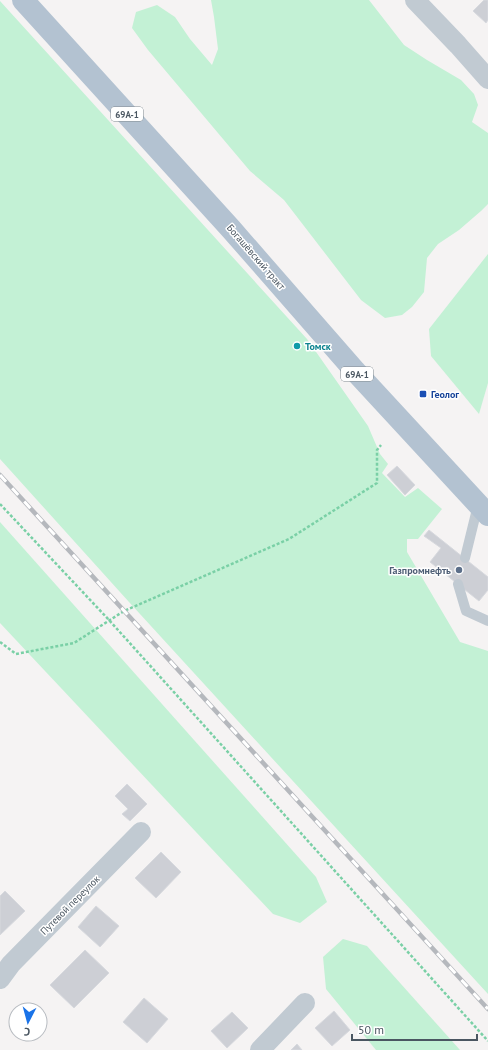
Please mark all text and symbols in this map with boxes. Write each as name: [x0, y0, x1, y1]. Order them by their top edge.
road number: 69А-1: [111, 107, 143, 121]
street label: Богашёвский тракт: [224, 222, 288, 292]
place label: Томск: [305, 340, 331, 353]
marker: Томск: [292, 341, 302, 351]
road number: 69А-1: [341, 367, 373, 381]
place label: Геолог: [431, 388, 459, 401]
marker: Геолог: [418, 389, 428, 399]
place label: Газпромнефть: [389, 564, 451, 577]
marker: Газпромнефть: [454, 565, 464, 575]
street label: Путевой переулок: [37, 872, 103, 938]
north arrow: [8, 1002, 48, 1042]
scale bar: [352, 1016, 477, 1042]
text: 50 m: [358, 1022, 384, 1037]
text: С: [23, 1025, 31, 1039]

